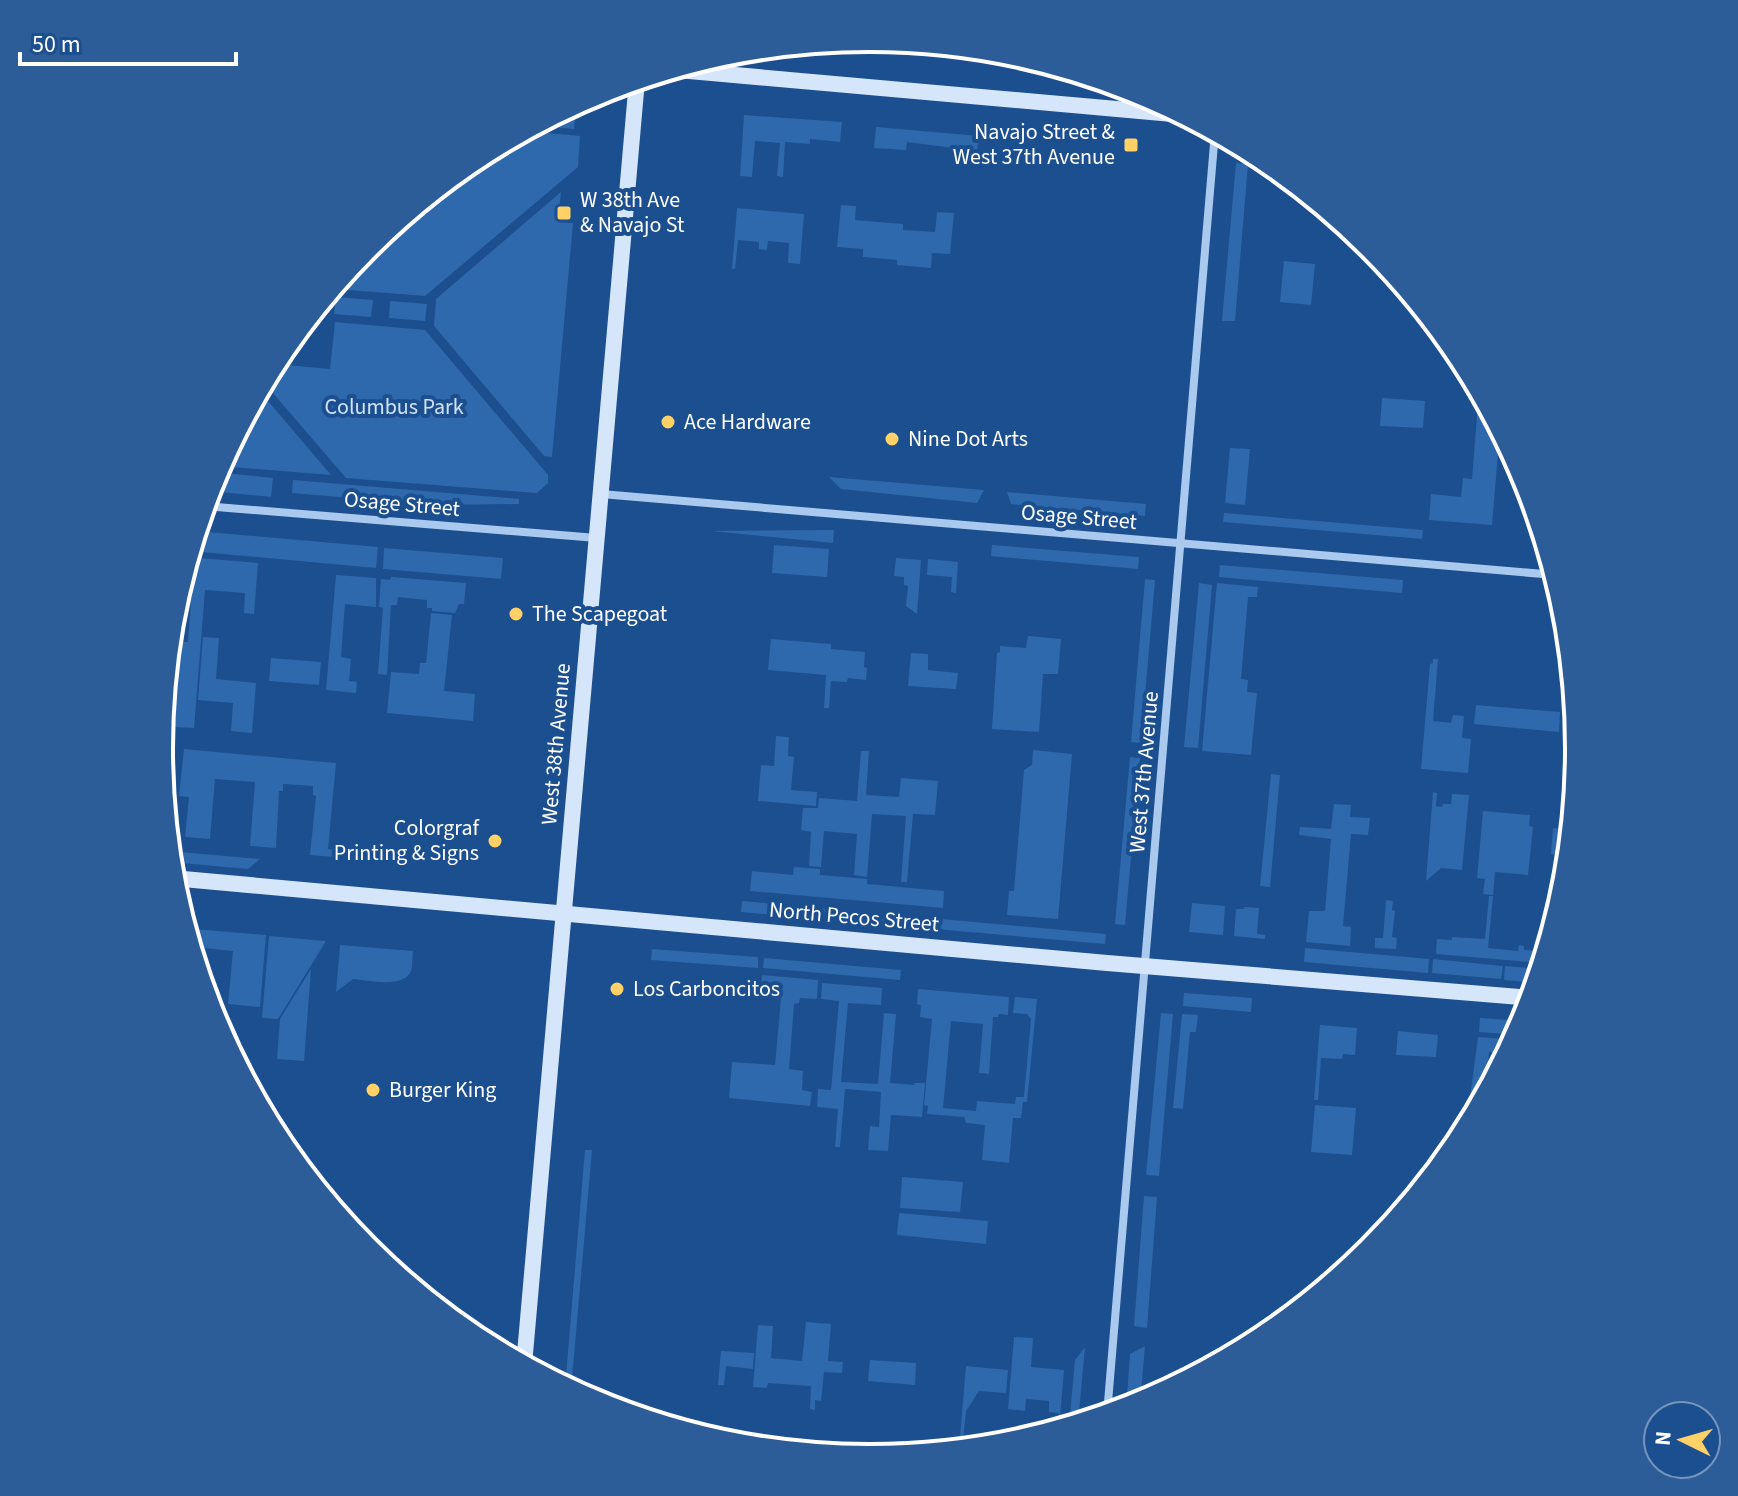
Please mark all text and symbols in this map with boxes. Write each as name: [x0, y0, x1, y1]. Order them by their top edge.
scale bar: [20, 16, 236, 66]
text: 50 m: [32, 27, 81, 62]
place label: Navajo Street & West 37th Avenue: [953, 116, 1116, 173]
marker: Navajo Street & West 37th Avenue: [1122, 136, 1140, 154]
place label: W 38th Ave & Navajo St: [580, 184, 685, 241]
marker: W 38th Ave & Navajo St: [555, 204, 573, 222]
park label: Columbus Park: [324, 391, 464, 423]
place label: Ace Hardware: [684, 406, 811, 438]
marker: Ace Hardware: [659, 413, 677, 431]
place label: Nine Dot Arts: [908, 423, 1028, 455]
marker: Nine Dot Arts: [883, 430, 901, 448]
street label: Osage Street: [343, 483, 462, 525]
street label: Osage Street: [1020, 496, 1139, 538]
place label: The Scapegoat: [532, 598, 668, 630]
marker: The Scapegoat: [507, 605, 525, 623]
street label: West 38th Avenue: [533, 662, 579, 826]
street label: West 37th Avenue: [1121, 690, 1167, 854]
place label: Colorgraf Printing & Signs: [334, 812, 481, 869]
marker: Colorgraf Printing & Signs: [486, 832, 504, 850]
street label: North Pecos Street: [768, 894, 941, 940]
place label: Los Carboncitos: [633, 973, 780, 1005]
marker: Los Carboncitos: [608, 980, 626, 998]
place label: Burger King: [389, 1074, 496, 1106]
marker: Burger King: [364, 1081, 382, 1099]
north arrow: [1642, 1400, 1722, 1480]
text: N: [1646, 1430, 1680, 1447]

